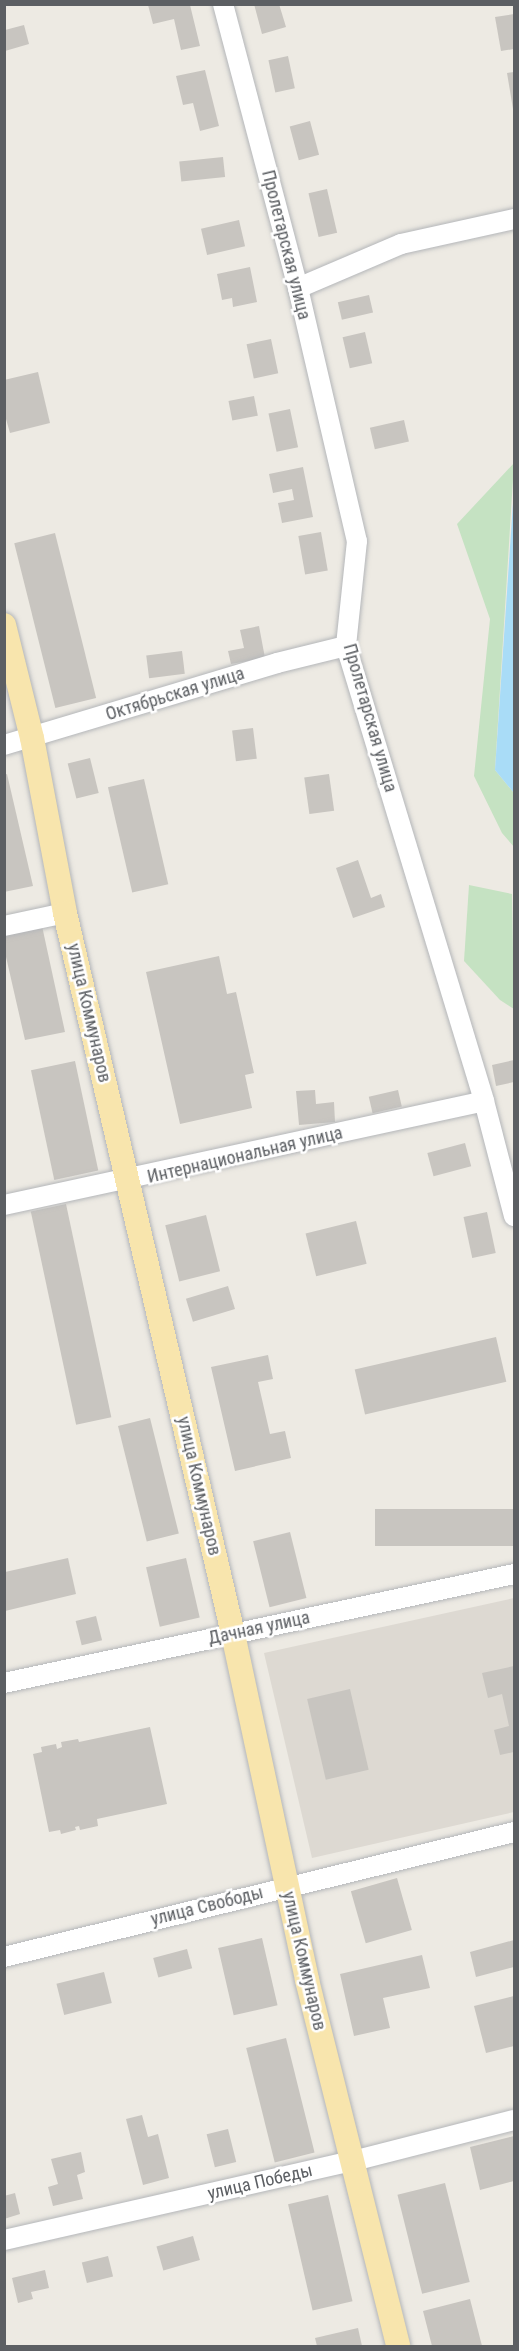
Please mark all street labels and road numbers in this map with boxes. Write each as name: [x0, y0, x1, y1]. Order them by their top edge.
street label: Пролетарская улица: [257, 168, 315, 322]
street label: Пролетарская улица: [338, 641, 402, 795]
street label: Октябрьская улица: [103, 663, 247, 725]
street label: улица Коммунаров: [62, 941, 116, 1085]
street label: Интернациональная улица: [145, 1122, 345, 1188]
street label: улица Коммунаров: [172, 1414, 226, 1558]
street label: Дачная улица: [206, 1607, 312, 1649]
street label: улица Свободы: [149, 1882, 265, 1930]
street label: улица Коммунаров: [277, 1889, 331, 2033]
street label: улица Победы: [205, 2159, 315, 2205]

